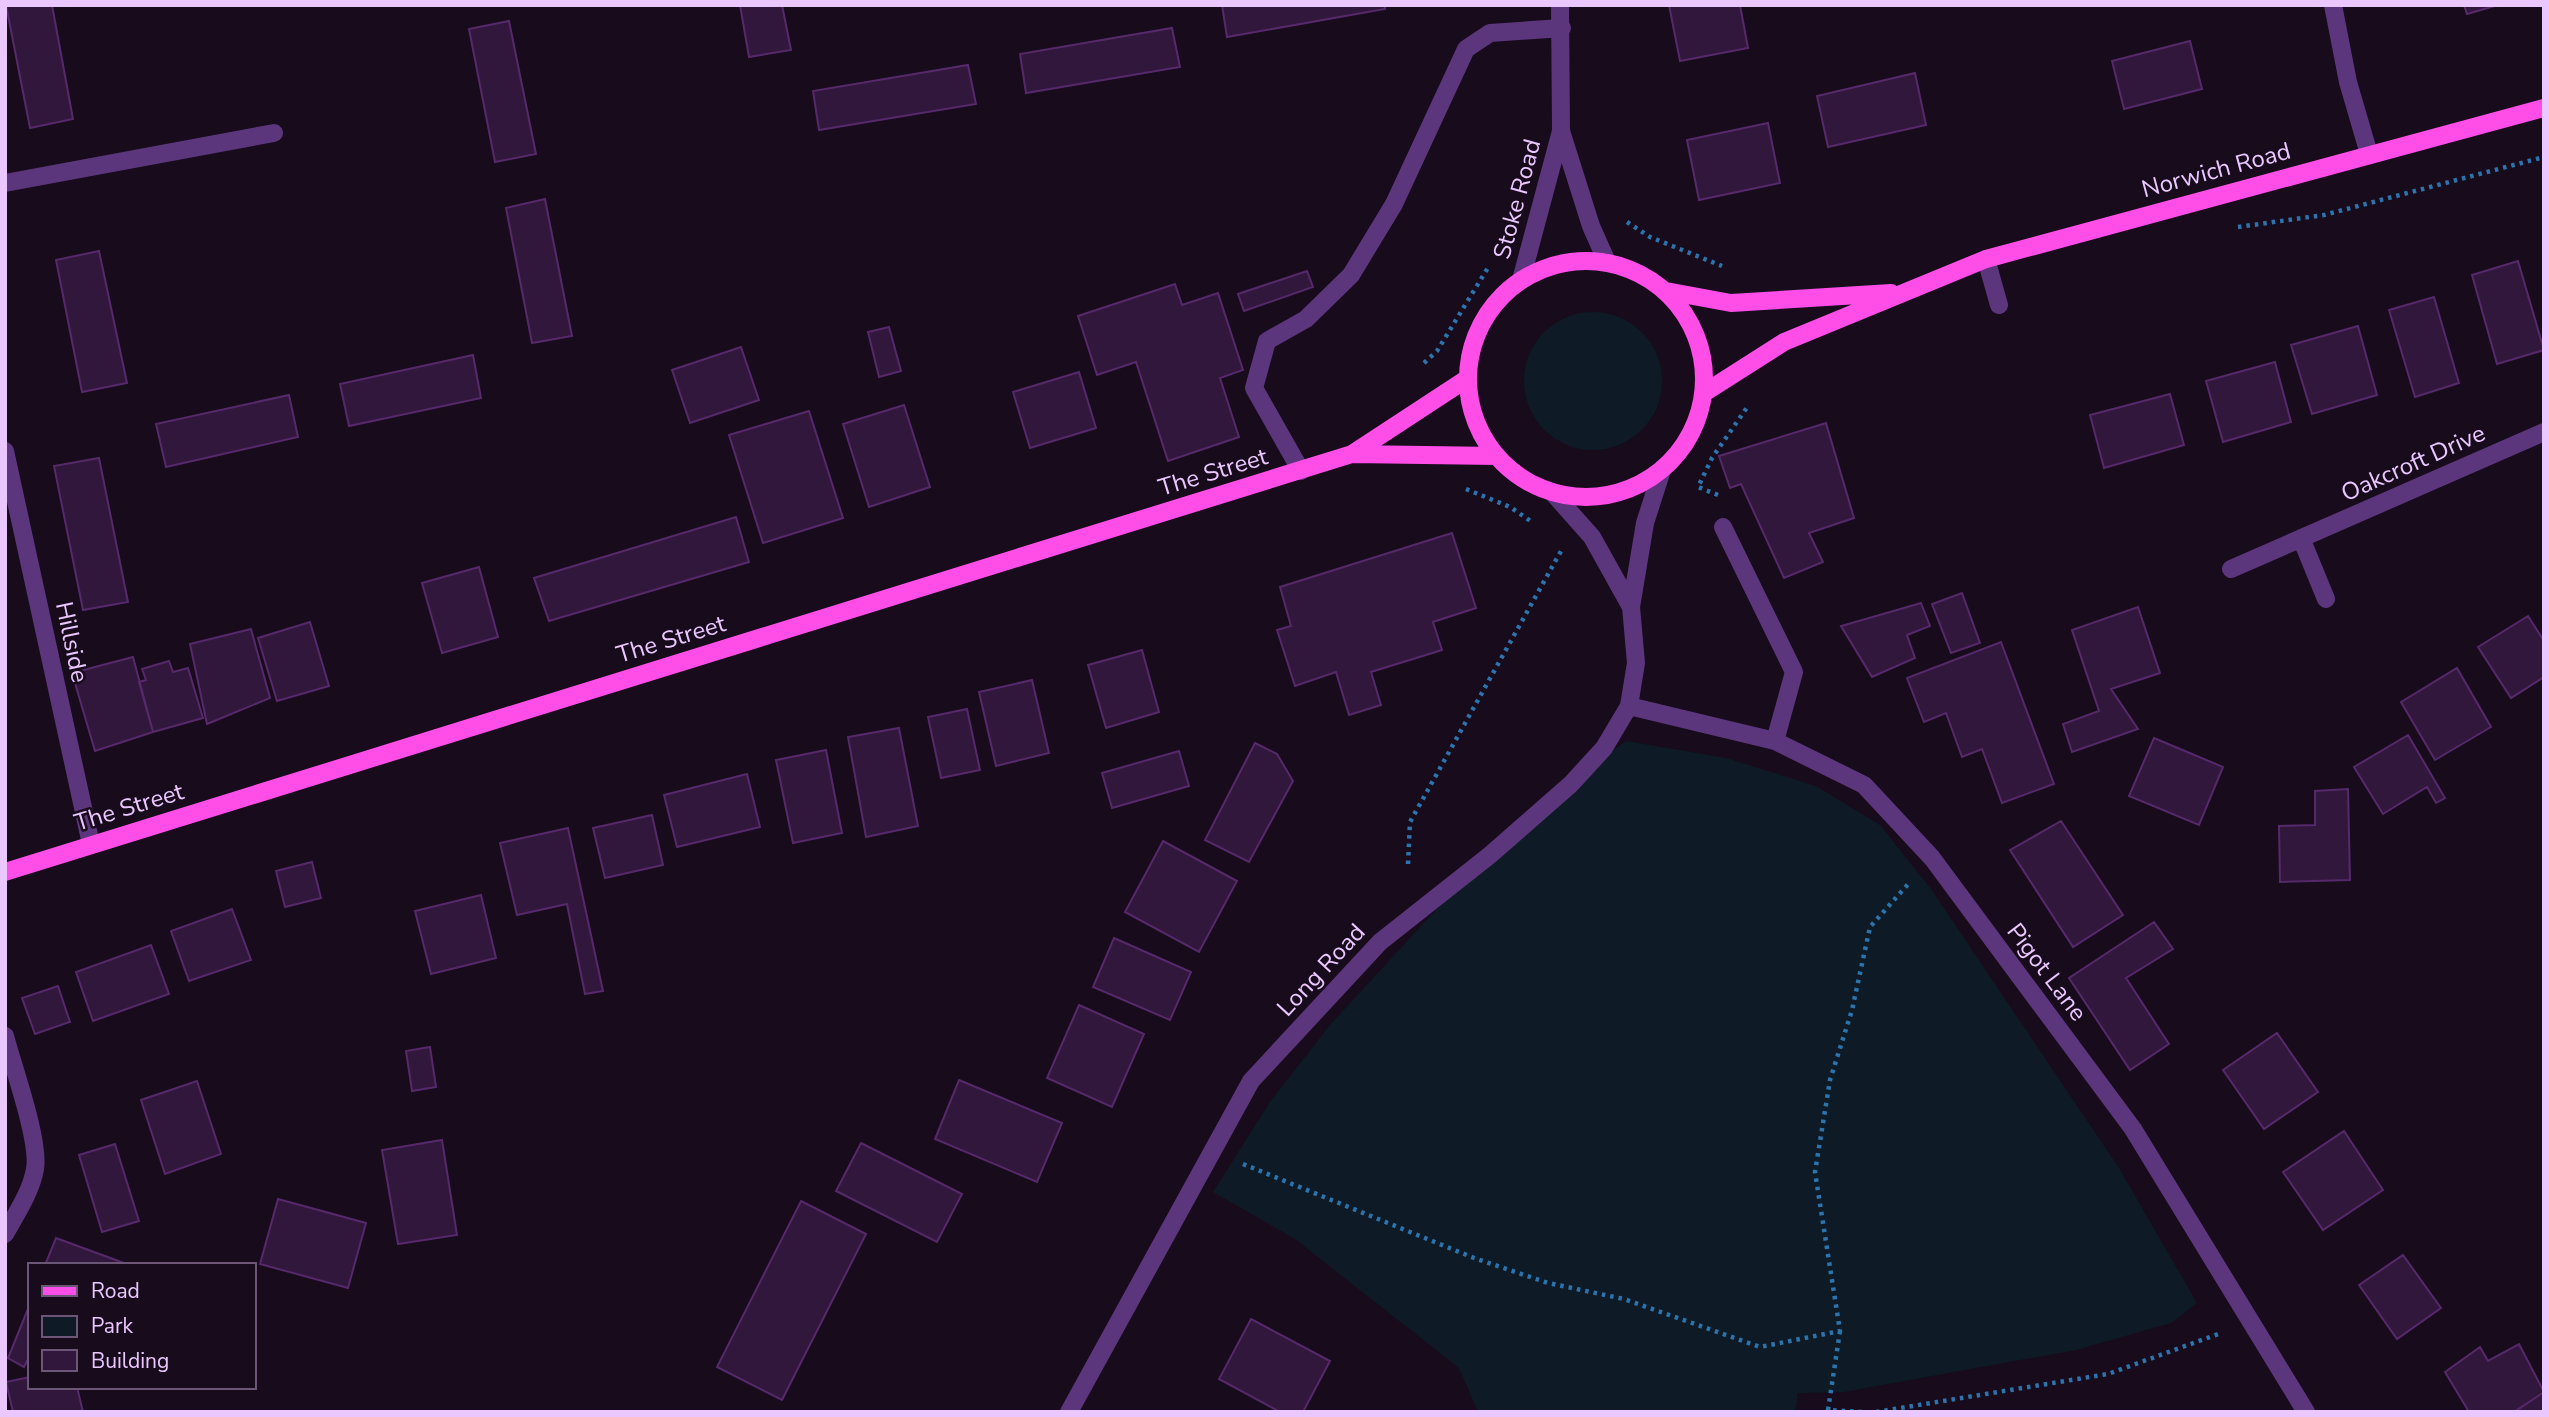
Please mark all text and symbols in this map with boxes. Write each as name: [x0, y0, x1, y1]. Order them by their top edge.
street label: Norwich Road: [2138, 135, 2294, 205]
street label: Stoke Road: [1486, 136, 1548, 262]
street label: Oakcroft Drive: [2336, 417, 2490, 509]
street label: The Street: [1155, 440, 1272, 504]
street label: Hillside: [48, 599, 96, 685]
street label: The Street: [613, 607, 730, 671]
street label: The Street: [71, 775, 188, 839]
street label: Long Road: [1270, 917, 1372, 1023]
street label: Pigot Lane: [2000, 917, 2094, 1027]
legend: [28, 1263, 256, 1389]
text: Road: [91, 1277, 140, 1305]
text: Park: [91, 1312, 133, 1340]
text: Building: [91, 1347, 169, 1375]

